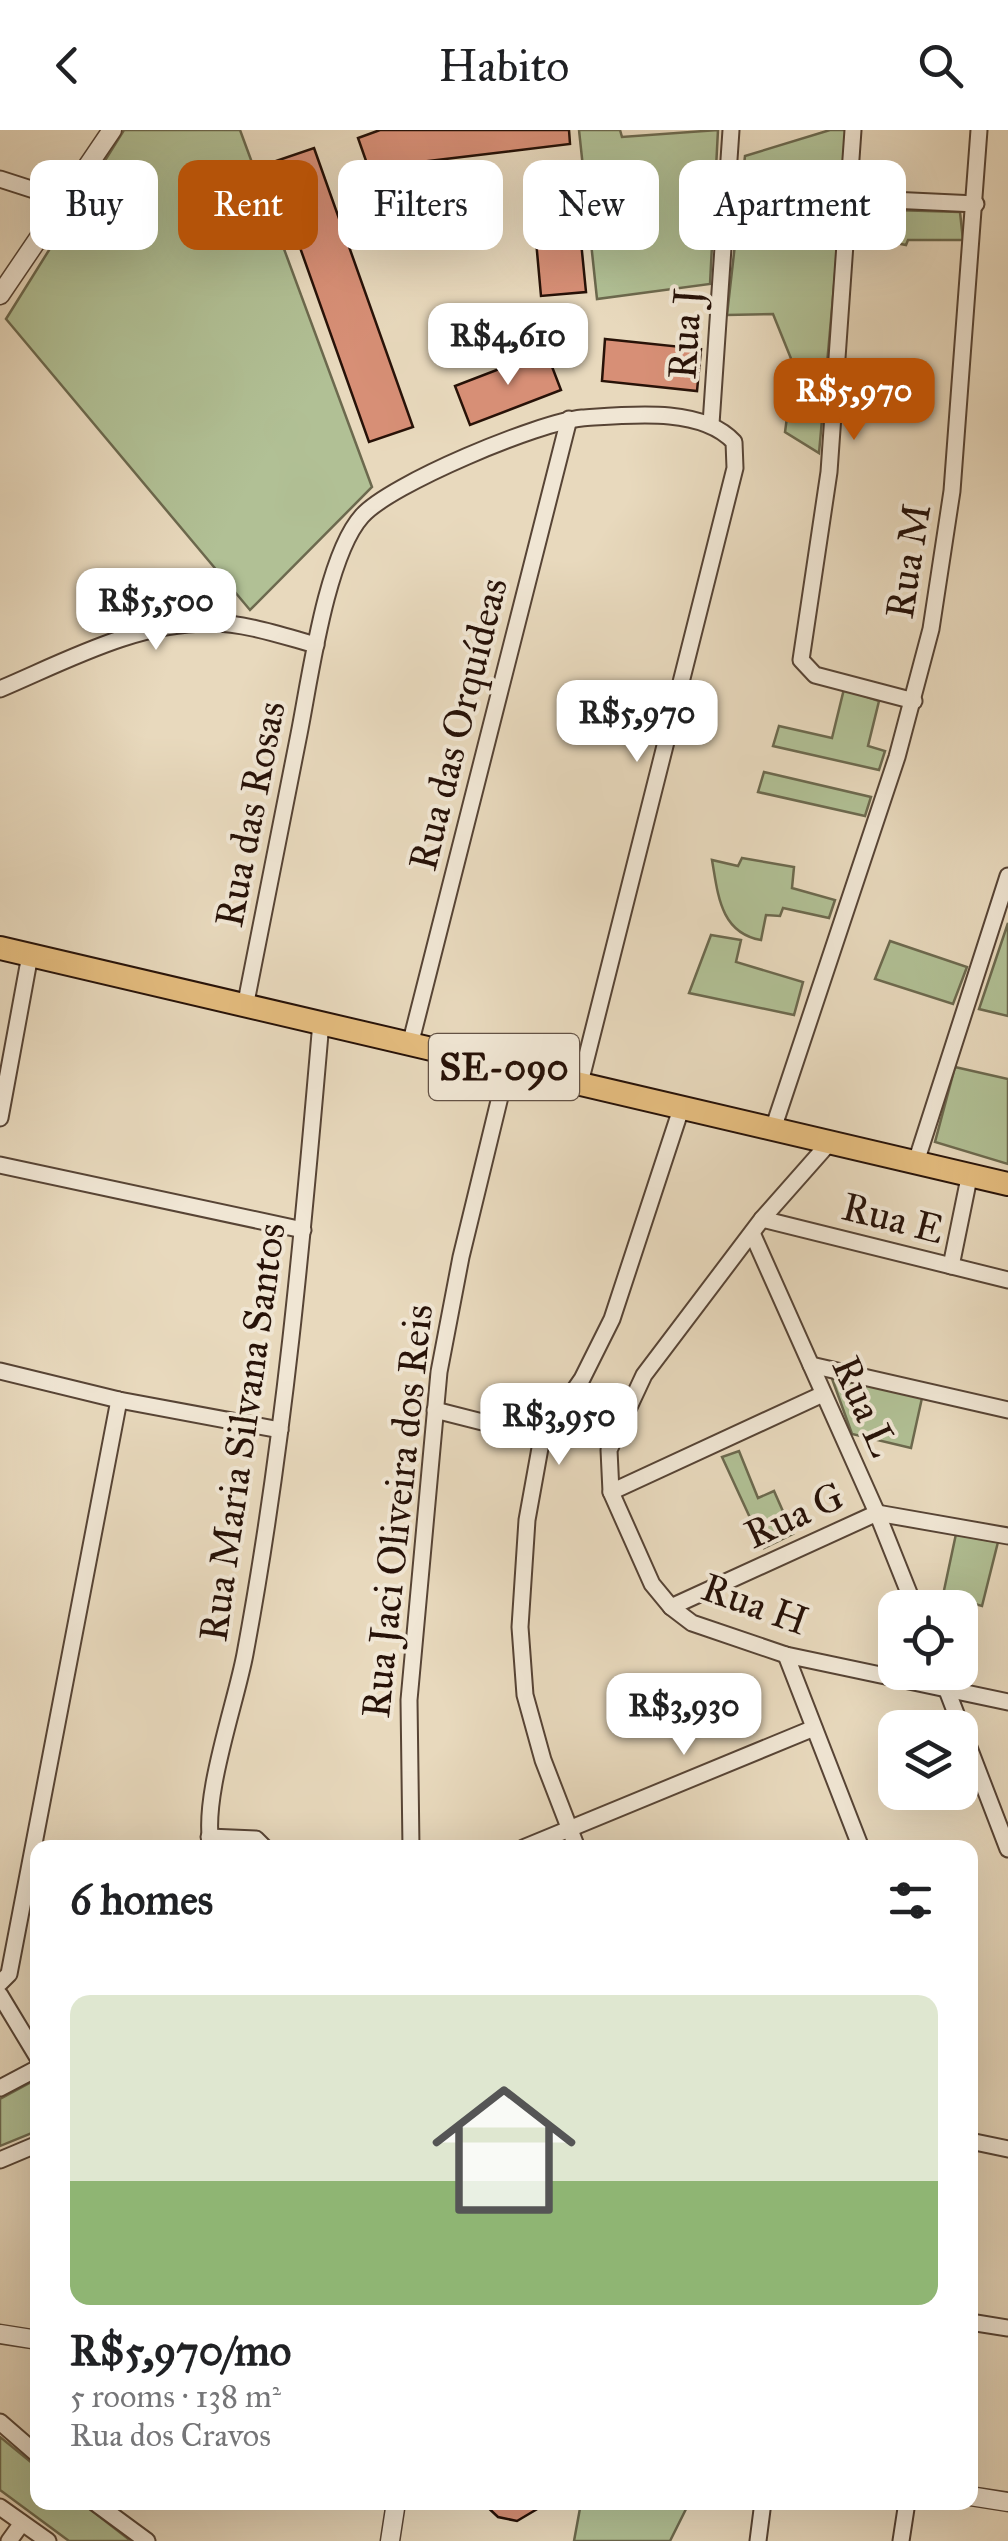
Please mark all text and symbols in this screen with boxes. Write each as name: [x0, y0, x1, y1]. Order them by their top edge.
icon: back: [40, 38, 95, 93]
text: Habito: [439, 38, 569, 93]
icon: search: [913, 38, 968, 93]
chip: Buy: [30, 160, 158, 250]
chip: Rent: [178, 160, 318, 250]
chip: Filters: [338, 160, 503, 250]
chip: New: [523, 160, 659, 250]
chip: Apartment: [679, 160, 906, 250]
street label: Rua J: [657, 287, 713, 381]
pin: R$4,610: [416, 303, 600, 388]
text: R$4,610: [450, 316, 566, 355]
pin: R$5,970: [762, 358, 946, 443]
text: R$5,970: [796, 371, 912, 410]
street label: Rua M: [875, 500, 941, 622]
pin: R$5,500: [64, 568, 248, 653]
street label: Rua das Orquídeas: [398, 573, 518, 875]
text: R$5,500: [98, 581, 214, 620]
pin: R$5,970: [545, 680, 729, 765]
text: R$5,970: [579, 693, 695, 732]
street label: Rua das Rosas: [204, 697, 296, 931]
road number: SE-090: [429, 1034, 579, 1100]
street label: Rua E: [837, 1182, 949, 1254]
street label: Rua Maria Silvana Santos: [188, 1219, 296, 1645]
street label: Rua Jaci Oliveira dos Reis: [351, 1302, 443, 1720]
street label: Rua L: [821, 1348, 909, 1464]
pin: R$3,950: [467, 1383, 651, 1468]
text: R$3,950: [502, 1396, 616, 1435]
street label: Rua G: [737, 1471, 851, 1559]
street label: Rua H: [695, 1562, 815, 1646]
map controls: [878, 1590, 978, 1810]
button: locate: [878, 1590, 978, 1690]
pin: R$3,930: [592, 1673, 776, 1758]
text: R$3,930: [628, 1686, 740, 1725]
button: layers: [878, 1710, 978, 1810]
icon: filters: [883, 1873, 938, 1928]
text: 6 homes: [70, 1874, 213, 1926]
icon: home: [414, 2060, 594, 2240]
text: R$5,970/mo: [70, 2325, 291, 2377]
text: 5 rooms · 138 m²: [70, 2377, 281, 2416]
text: Rua dos Cravos: [70, 2416, 271, 2455]

